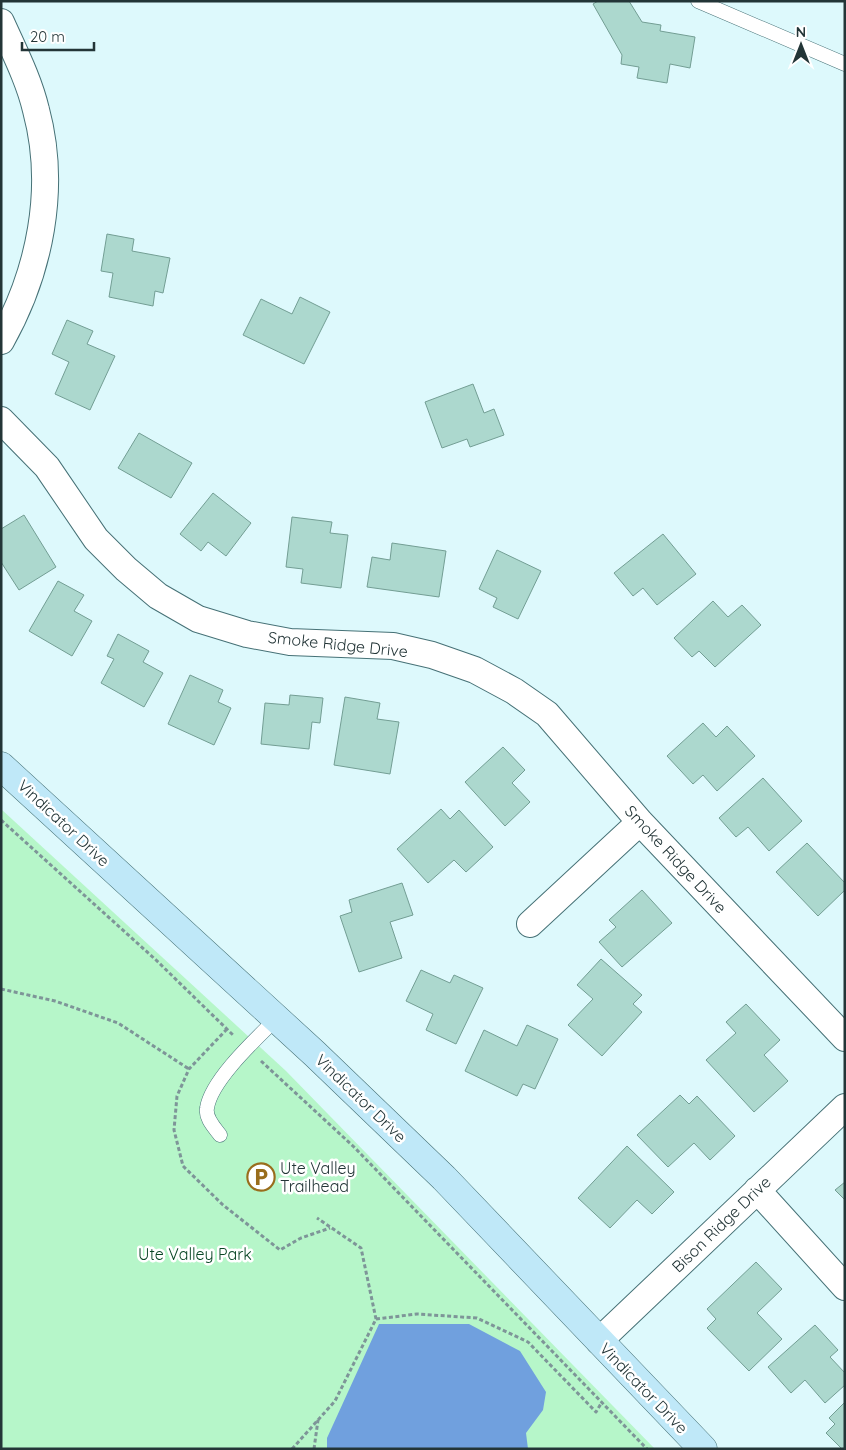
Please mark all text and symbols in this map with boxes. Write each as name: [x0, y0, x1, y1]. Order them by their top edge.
scale bar: [22, 20, 95, 52]
north arrow: [776, 20, 826, 70]
text: N: [796, 23, 806, 41]
text: 20 m: [30, 27, 65, 46]
street label: Smoke Ridge Drive: [267, 627, 409, 661]
street label: Vindicator Drive: [14, 775, 114, 871]
street label: Smoke Ridge Drive: [621, 801, 731, 917]
street label: Vindicator Drive: [311, 1050, 411, 1146]
place label: Ute Valley Trailhead: [280, 1158, 356, 1196]
parking icon: Ute Valley Trailhead: [246, 1162, 276, 1192]
street label: Bison Ridge Drive: [667, 1172, 775, 1276]
park label: Ute Valley Park: [138, 1244, 252, 1264]
street label: Vindicator Drive: [596, 1338, 692, 1438]

